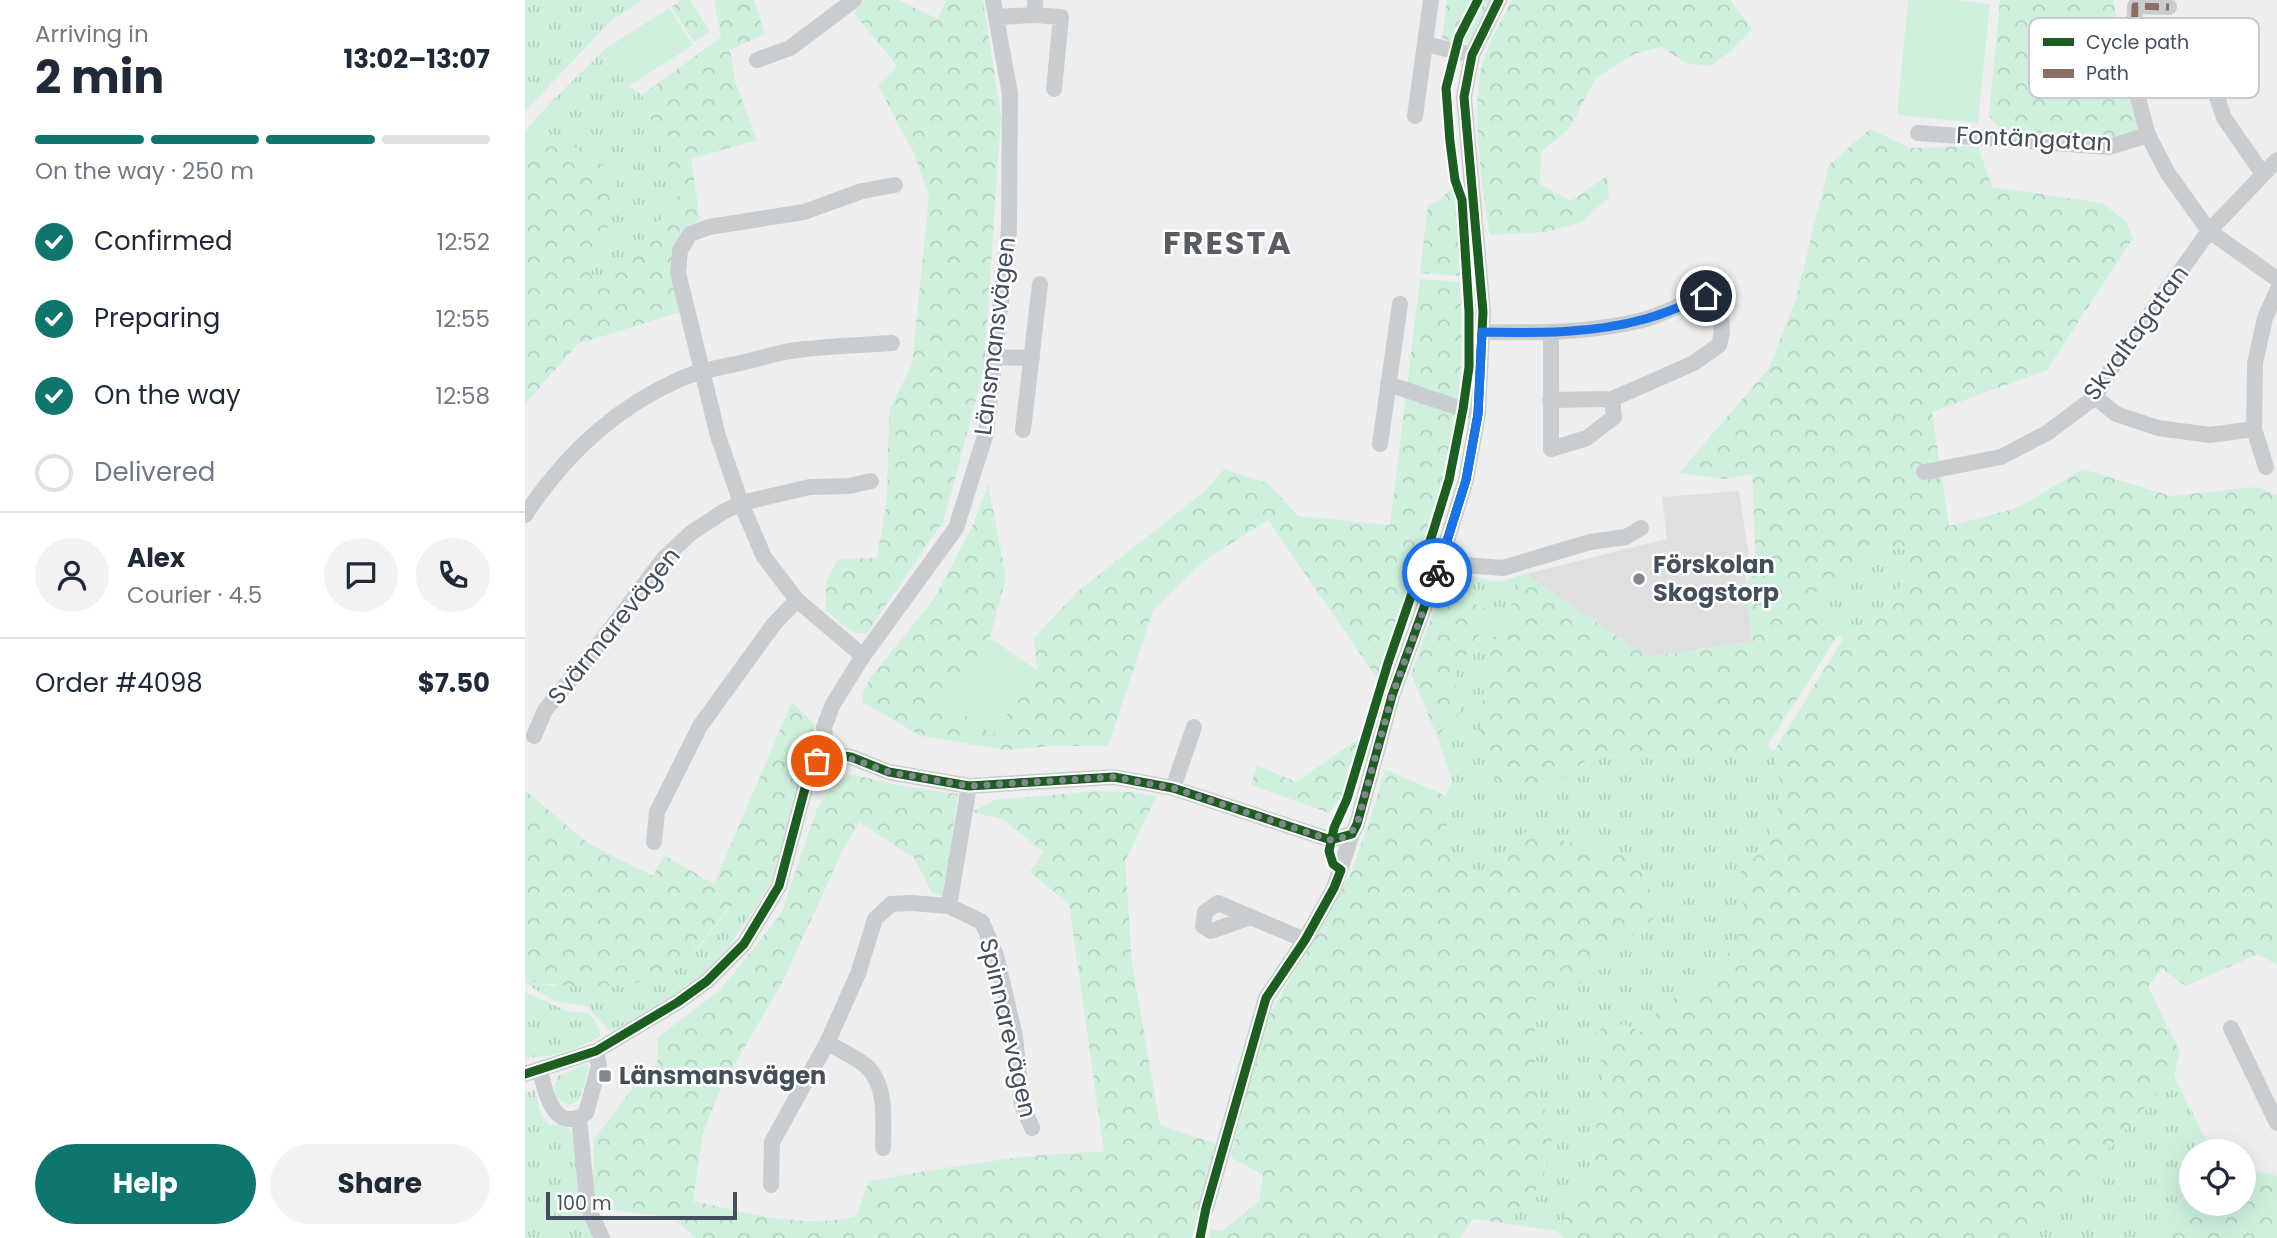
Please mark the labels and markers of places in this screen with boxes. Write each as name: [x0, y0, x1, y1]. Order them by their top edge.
pin: [1676, 266, 1736, 326]
place label: Förskolan Skogstorp: [1653, 548, 1779, 609]
marker: Förskolan Skogstorp: [1631, 571, 1647, 587]
pin: [787, 731, 847, 791]
place label: Länsmansvägen: [619, 1059, 826, 1092]
marker: Länsmansvägen: [597, 1068, 613, 1084]

